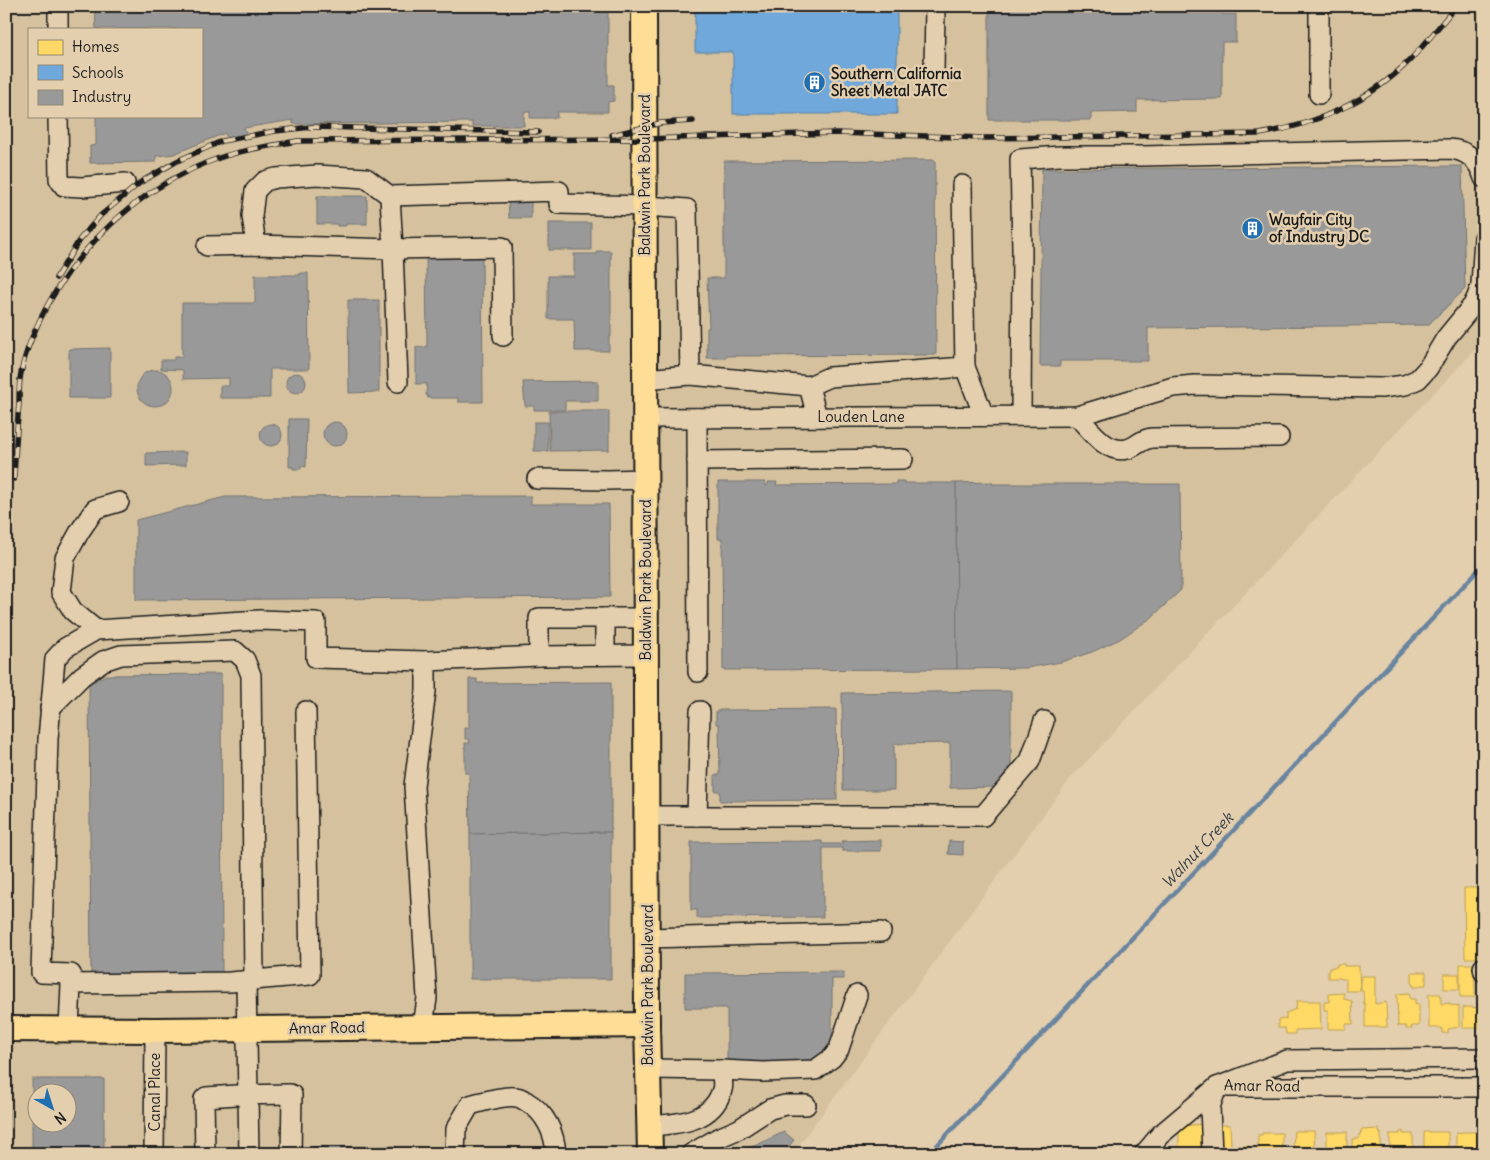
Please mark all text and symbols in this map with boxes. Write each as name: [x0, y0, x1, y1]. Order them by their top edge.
legend: [28, 28, 202, 118]
text: Homes: [72, 37, 119, 56]
text: Schools: [72, 63, 124, 82]
place label: Southern California Sheet Metal JATC: [831, 64, 962, 100]
building icon: Southern California Sheet Metal JATC: [803, 71, 827, 95]
text: Industry: [72, 87, 131, 106]
street label: Baldwin Park Boulevard: [635, 94, 654, 256]
place label: Wayfair City of Industry DC: [1269, 210, 1369, 247]
building icon: Wayfair City of Industry DC: [1241, 217, 1265, 241]
street label: Louden Lane: [817, 407, 905, 426]
street label: Baldwin Park Boulevard: [636, 499, 655, 661]
water label: Walnut Creek: [1157, 807, 1238, 892]
street label: Baldwin Park Boulevard: [638, 904, 657, 1066]
street label: Amar Road: [289, 1017, 365, 1038]
street label: Canal Place: [145, 1053, 164, 1131]
street label: Amar Road: [1224, 1075, 1300, 1096]
north arrow: [28, 1082, 78, 1132]
text: N: [51, 1108, 70, 1128]

